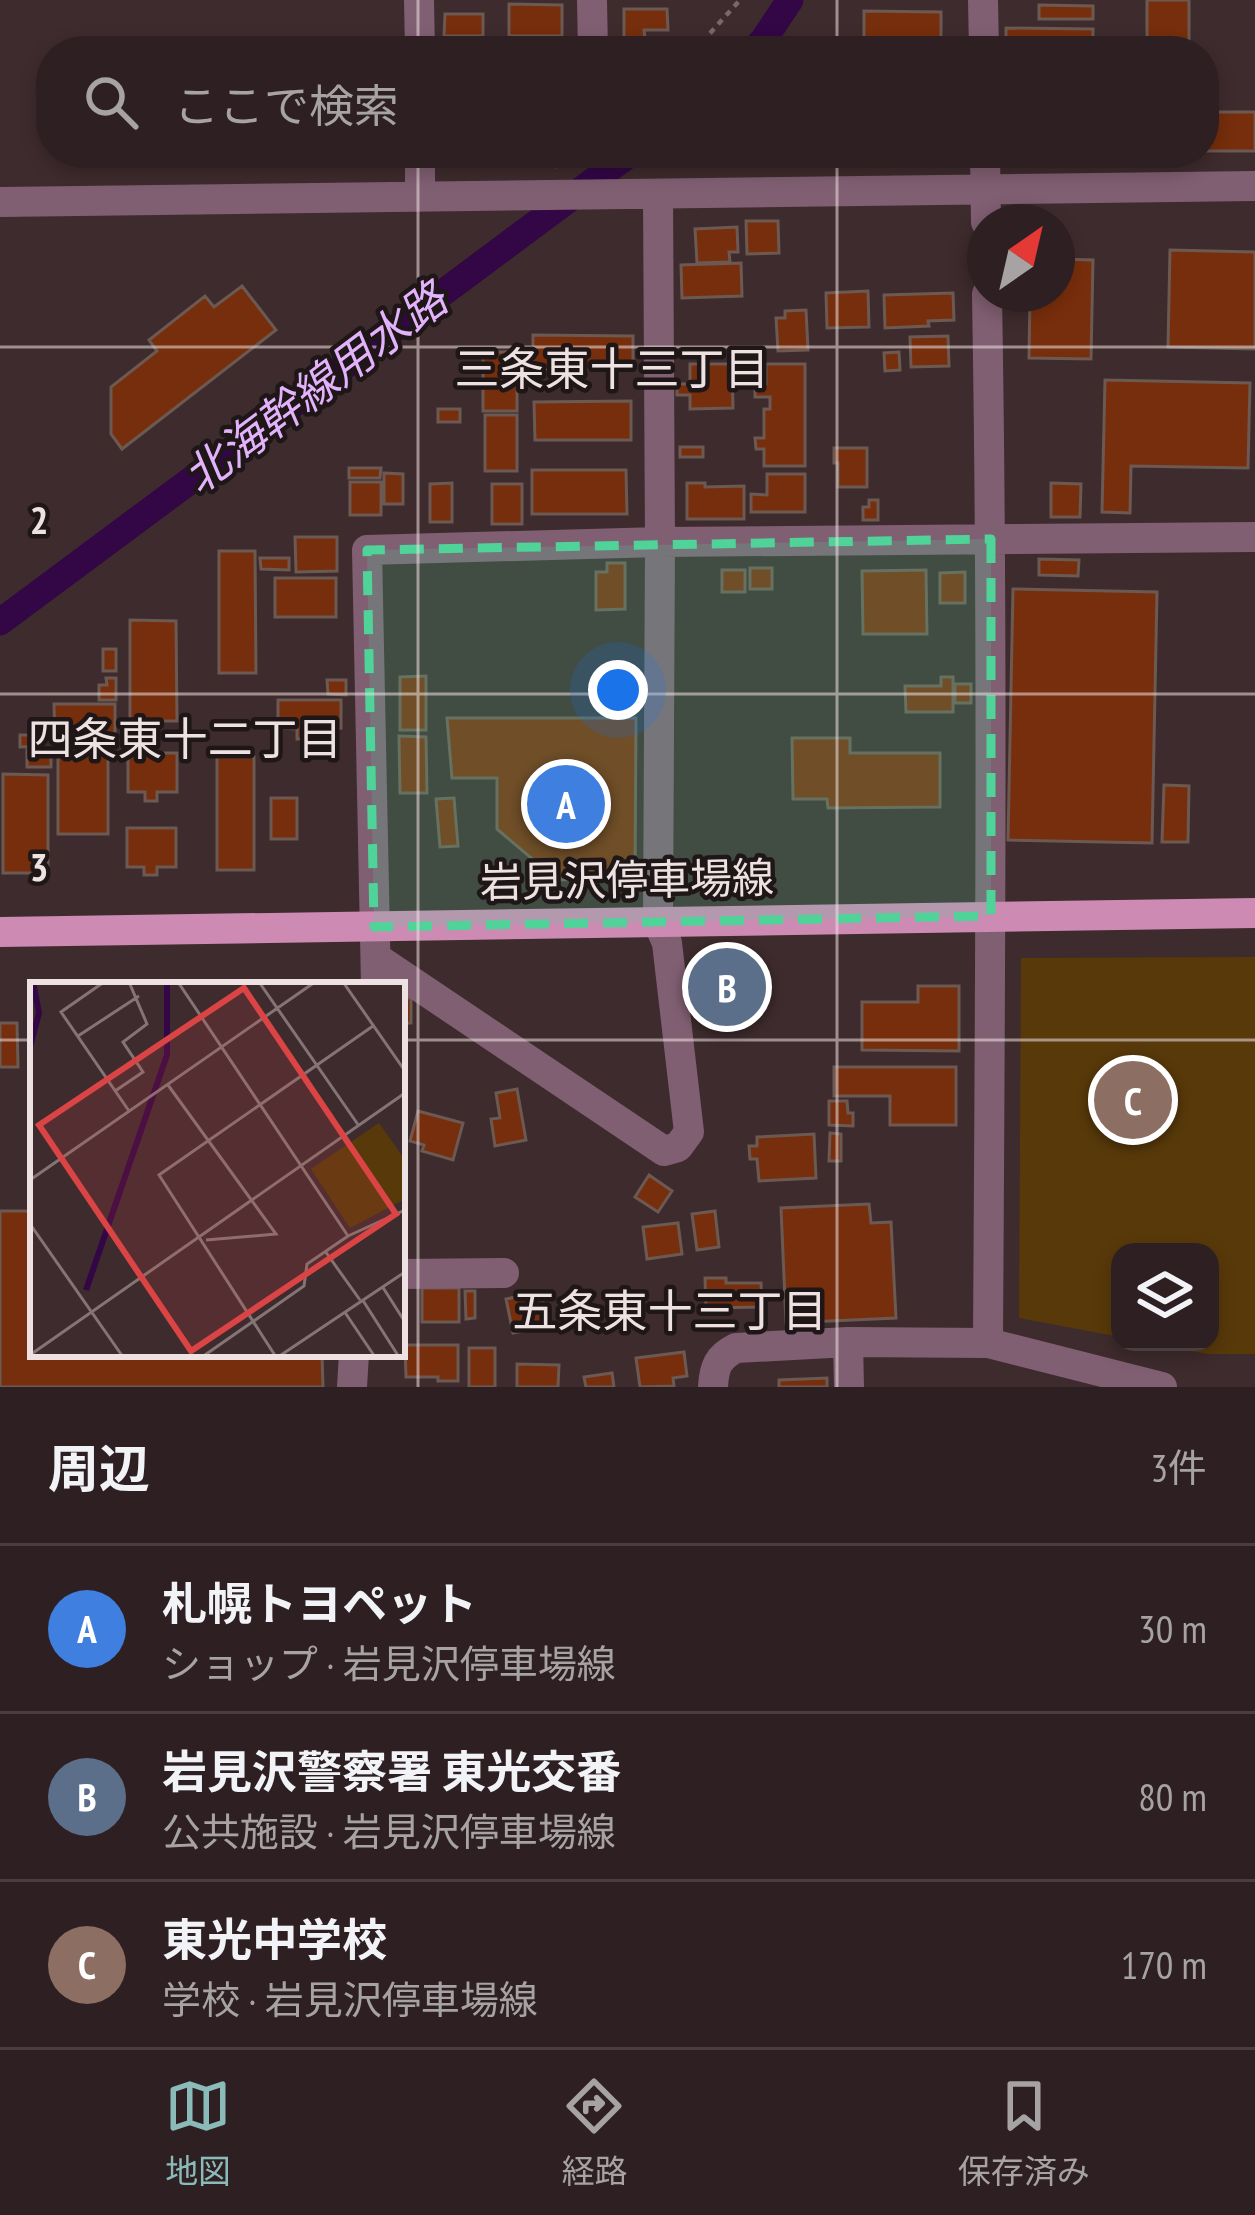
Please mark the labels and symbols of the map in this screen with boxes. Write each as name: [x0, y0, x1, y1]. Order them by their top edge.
north arrow: [967, 204, 1075, 312]
water label: 北海幹線用水路: [171, 267, 461, 505]
district label: 三条東十三丁目: [454, 339, 770, 397]
text: 2: [30, 494, 48, 545]
your location: [588, 660, 648, 720]
district label: 四条東十二丁目: [27, 709, 343, 767]
pin: A: [527, 759, 605, 849]
text: 3: [30, 841, 48, 892]
street label: 岩見沢停車場線: [480, 849, 774, 910]
pin: B: [688, 942, 766, 1032]
inset map: [30, 982, 405, 1357]
pin: C: [1094, 1055, 1172, 1145]
district label: 五条東十三丁目: [512, 1281, 828, 1339]

